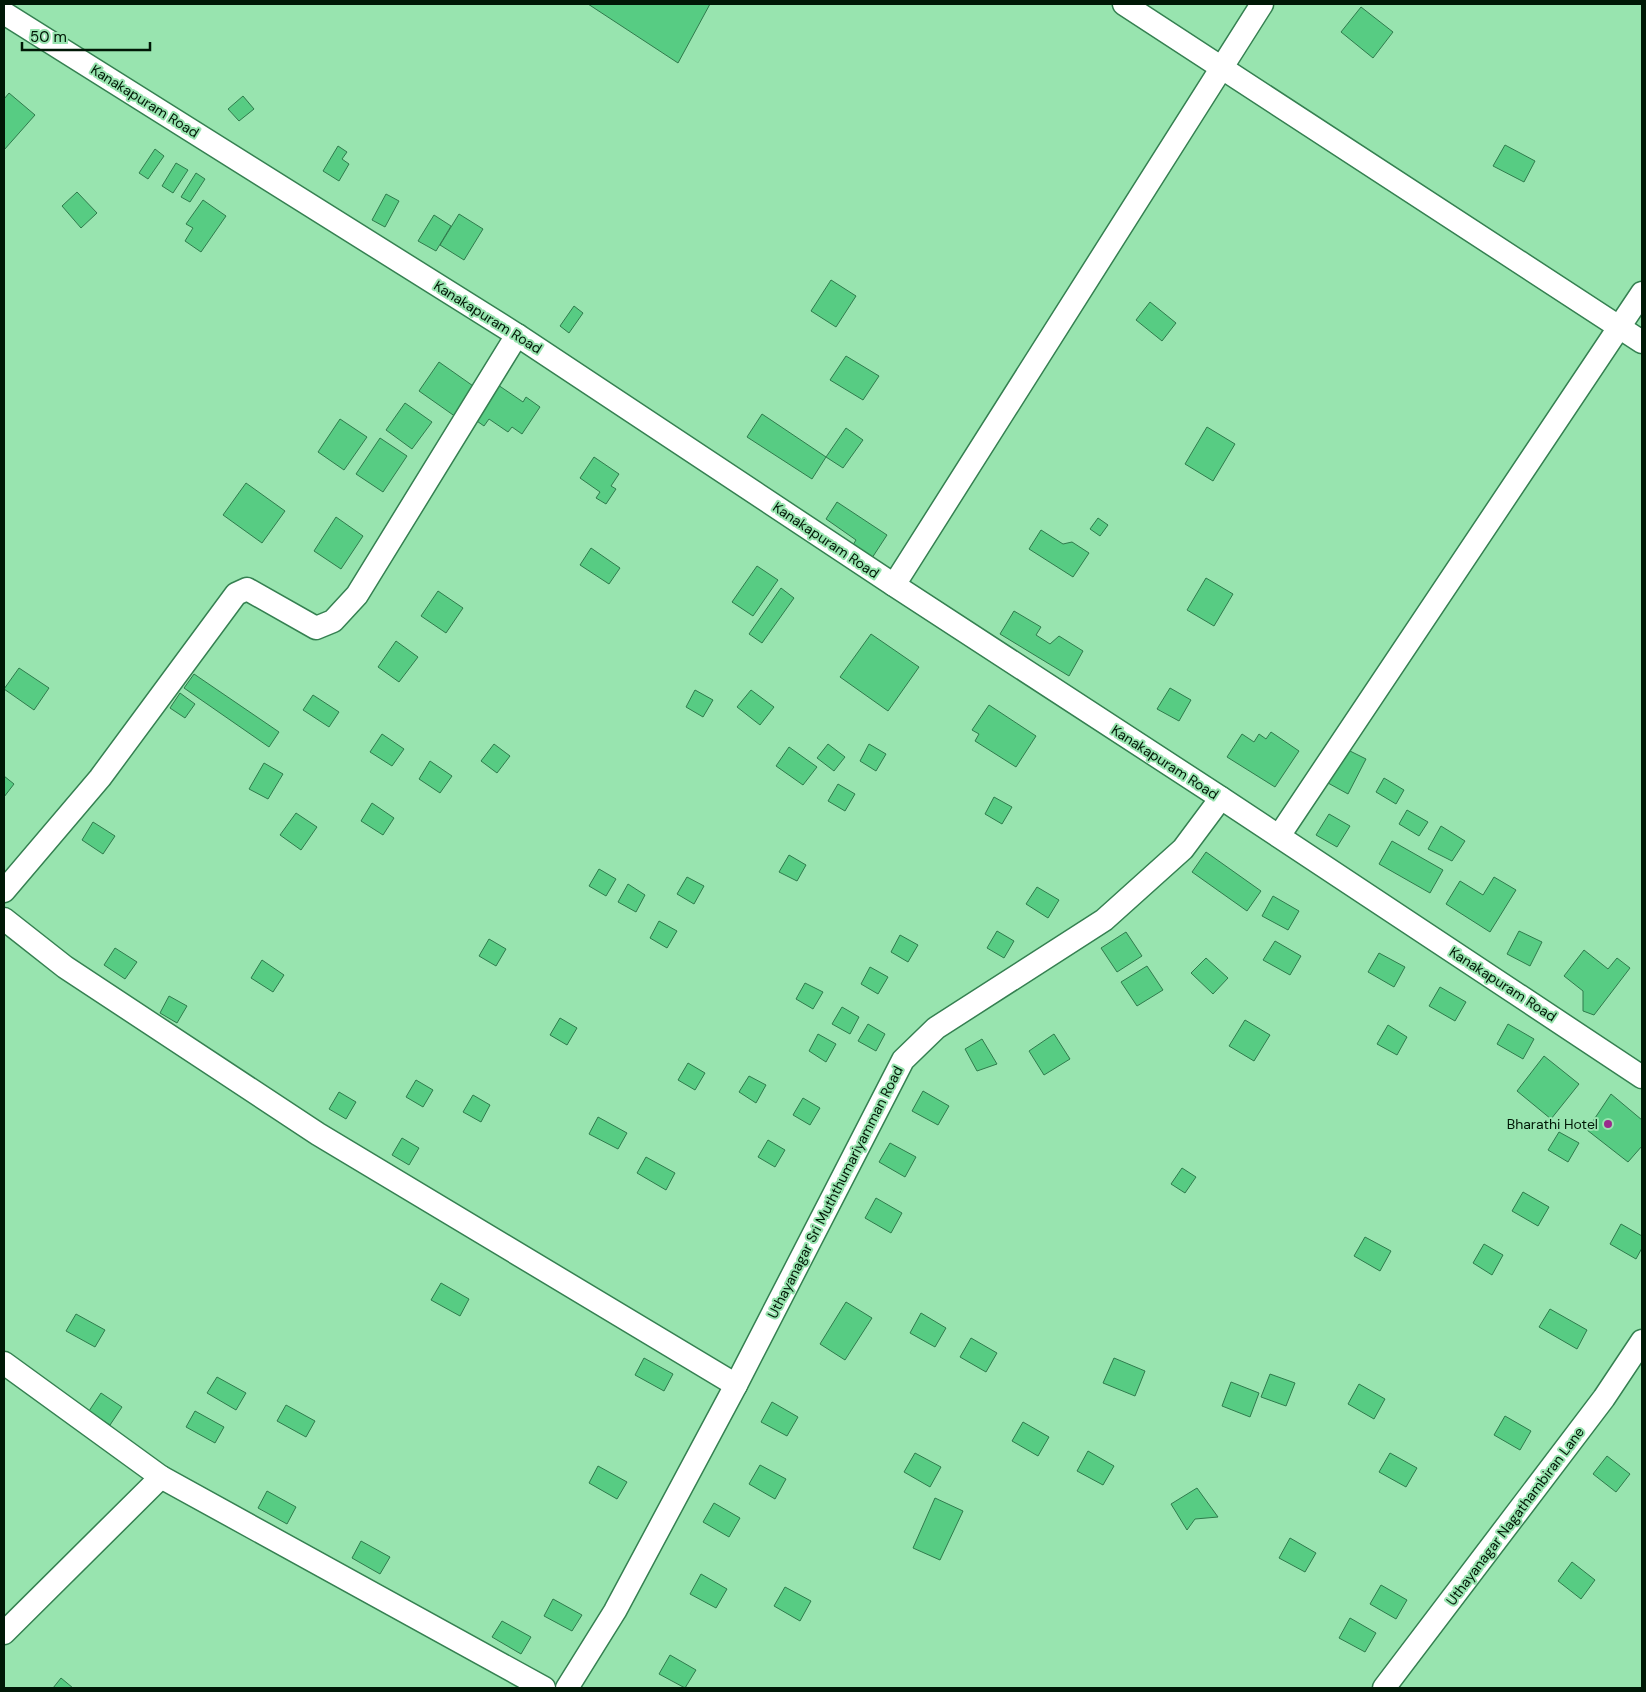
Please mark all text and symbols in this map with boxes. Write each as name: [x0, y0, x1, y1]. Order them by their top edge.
scale bar: [22, 20, 150, 52]
text: 50 m: [30, 27, 67, 47]
street label: Kanakapuram Road: [88, 60, 202, 142]
street label: Kanakapuram Road: [431, 276, 545, 358]
street label: Kanakapuram Road: [770, 498, 882, 582]
street label: Kanakapuram Road: [1108, 721, 1222, 803]
street label: Kanakapuram Road: [1446, 943, 1560, 1025]
street label: Uthayanagar Sri Muththumariyamman Road: [763, 1063, 907, 1321]
place label: Bharathi Hotel: [1507, 1115, 1598, 1133]
marker: Bharathi Hotel: [1602, 1118, 1614, 1130]
street label: Uthayanagar Nagathambiran Lane: [1442, 1423, 1588, 1609]

